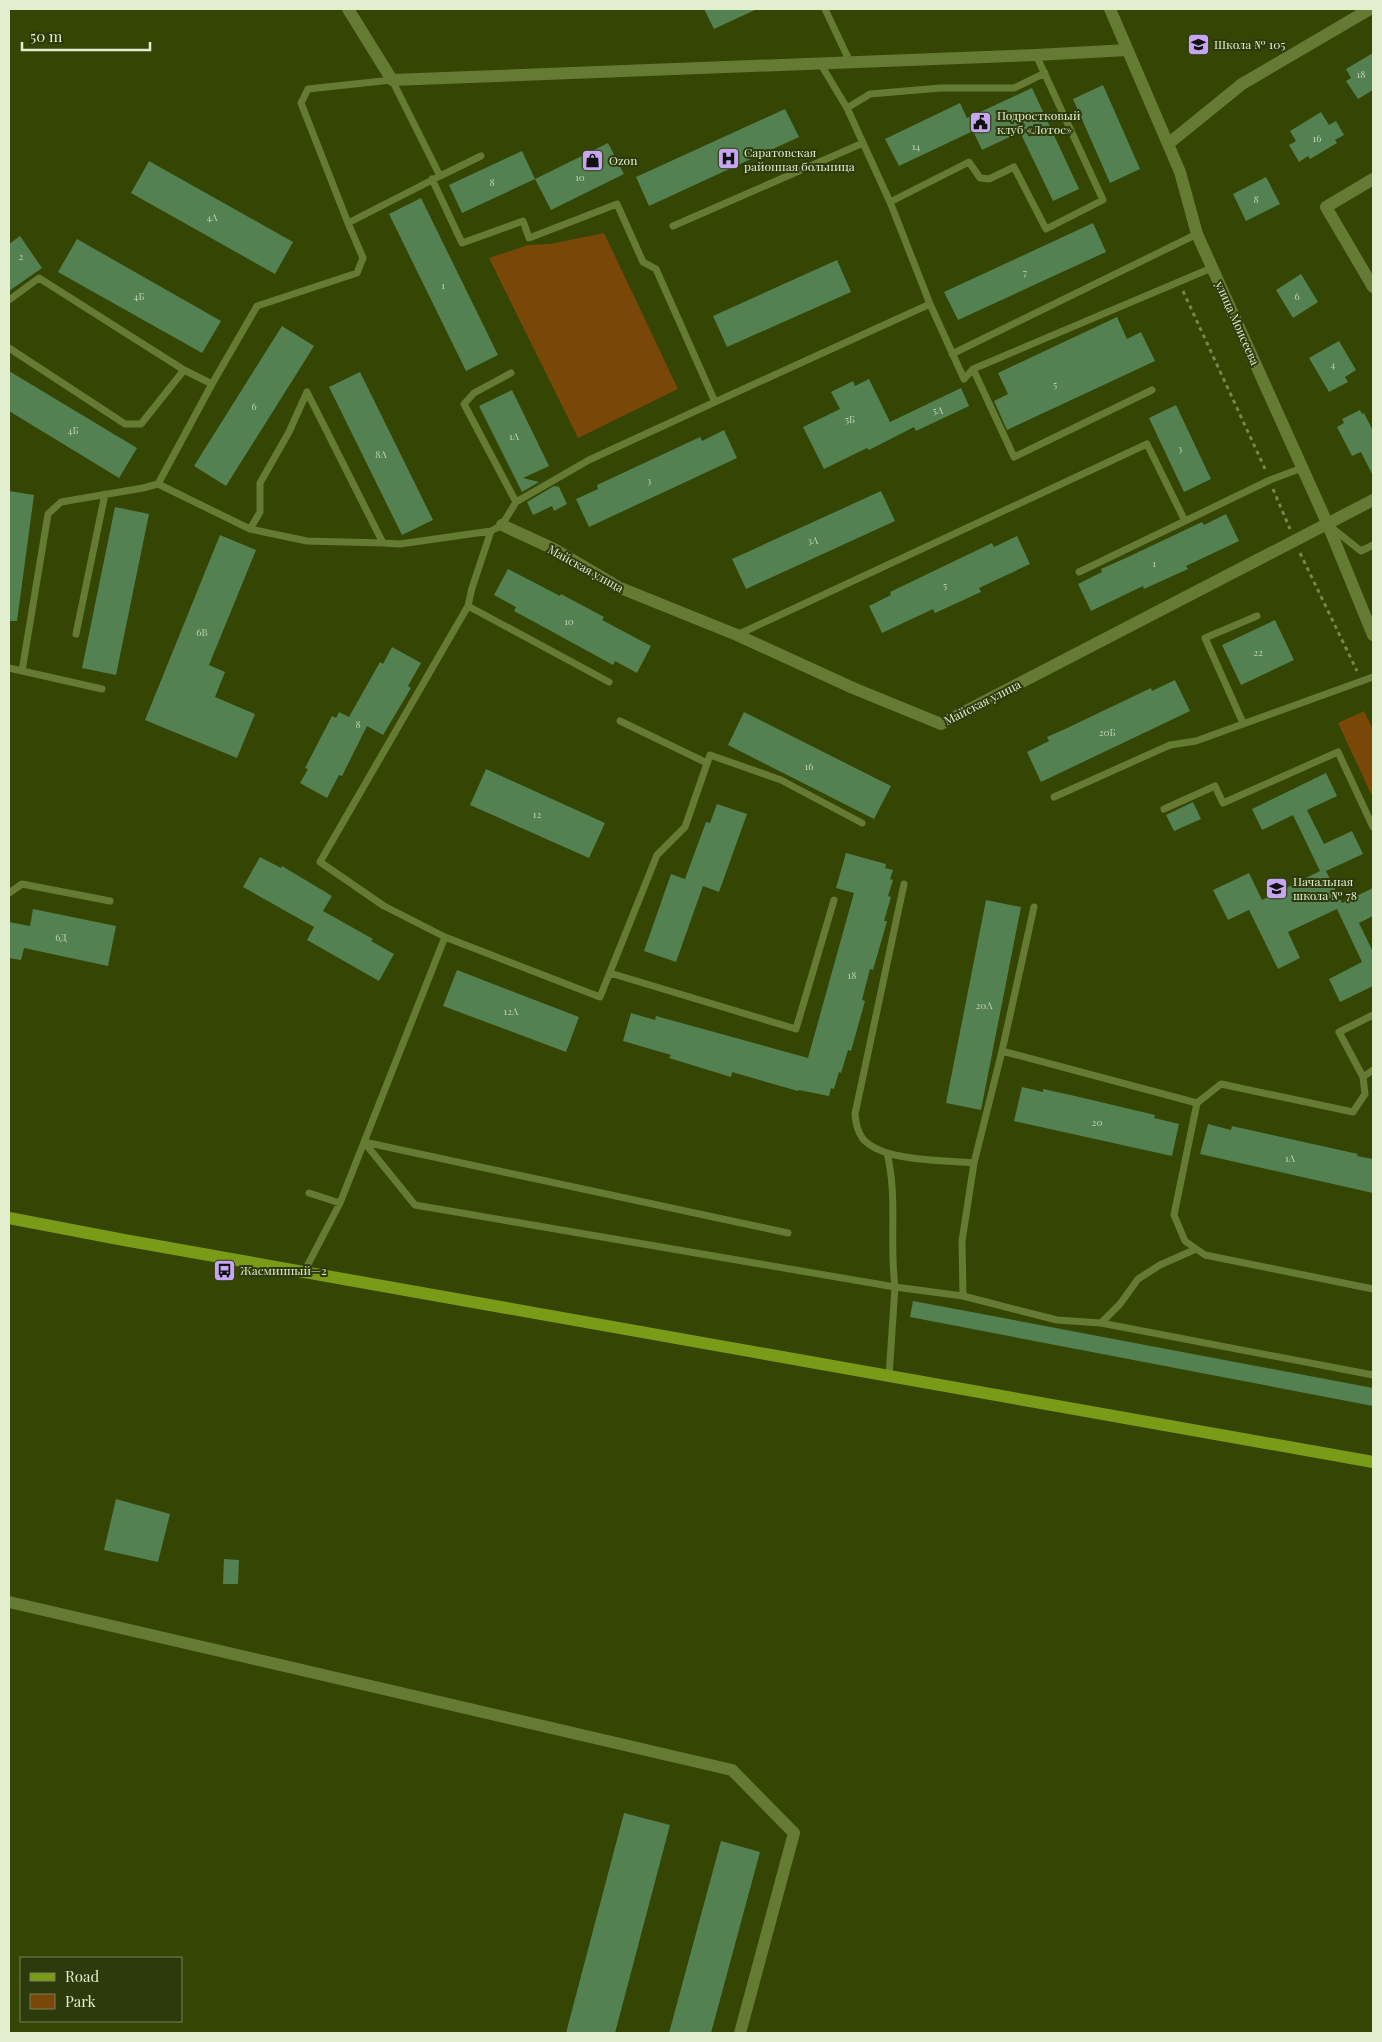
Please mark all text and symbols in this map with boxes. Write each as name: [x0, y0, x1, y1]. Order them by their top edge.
scale bar: [22, 20, 150, 52]
text: 50 m: [30, 26, 63, 46]
school or university icon: Школа № 105: [1186, 32, 1210, 56]
place label: Школа № 105: [1214, 36, 1285, 52]
house number: 18: [1357, 67, 1365, 81]
place label: Подростковый клуб «Лотос»: [997, 107, 1081, 137]
public building icon: Подростковый клуб «Лотос»: [969, 110, 993, 134]
house number: 16: [1313, 131, 1321, 145]
house number: 14: [912, 139, 920, 153]
place label: Саратовская районная больница: [744, 144, 855, 174]
hospital icon: Саратовская районная больница: [716, 147, 740, 171]
shop icon: Ozon: [581, 148, 605, 172]
place label: Ozon: [609, 152, 637, 168]
house number: 10: [575, 170, 585, 184]
house number: 8: [489, 175, 495, 189]
house number: 8: [1253, 192, 1259, 206]
house number: 4А: [206, 210, 218, 224]
house number: 2: [19, 249, 24, 263]
house number: 7: [1023, 265, 1027, 279]
house number: 1: [441, 278, 445, 292]
street label: улица Моисеева: [1212, 278, 1264, 367]
house number: 4Б: [134, 289, 144, 303]
house number: 6: [1294, 289, 1300, 303]
house number: 4: [1331, 357, 1336, 371]
house number: 5: [1053, 377, 1057, 391]
house number: 6: [251, 399, 257, 413]
house number: 5А: [933, 403, 944, 417]
house number: 5Б: [845, 412, 855, 426]
house number: 4Б: [68, 423, 78, 437]
house number: 1А: [509, 429, 520, 443]
house number: 3: [1178, 441, 1183, 455]
house number: 8А: [375, 447, 387, 461]
house number: 3: [647, 473, 652, 487]
house number: 3А: [808, 533, 819, 547]
street label: Майская улица: [545, 541, 627, 595]
house number: 1: [1152, 556, 1156, 570]
house number: 5: [943, 578, 947, 592]
house number: 10: [564, 614, 574, 628]
house number: 6В: [196, 625, 208, 639]
house number: 22: [1253, 645, 1263, 659]
street label: Майская улица: [941, 676, 1023, 728]
house number: 8: [355, 717, 361, 731]
house number: 20Б: [1099, 725, 1115, 739]
house number: 16: [805, 759, 813, 773]
house number: 12: [533, 807, 541, 821]
place label: Начальная школа № 78: [1293, 873, 1357, 903]
school or university icon: Начальная школа № 78: [1265, 876, 1289, 900]
house number: 6Д: [55, 930, 67, 944]
house number: 18: [848, 968, 856, 982]
house number: 20А: [975, 998, 993, 1012]
house number: 12А: [504, 1004, 519, 1018]
house number: 20: [1092, 1115, 1102, 1129]
house number: 1А: [1285, 1151, 1296, 1165]
bus stop icon: Жасминный—2: [212, 1258, 236, 1282]
place label: Жасминный—2: [240, 1262, 327, 1278]
legend: [20, 1957, 182, 2022]
text: Road: [65, 1966, 99, 1986]
text: Park: [65, 1991, 97, 2011]

